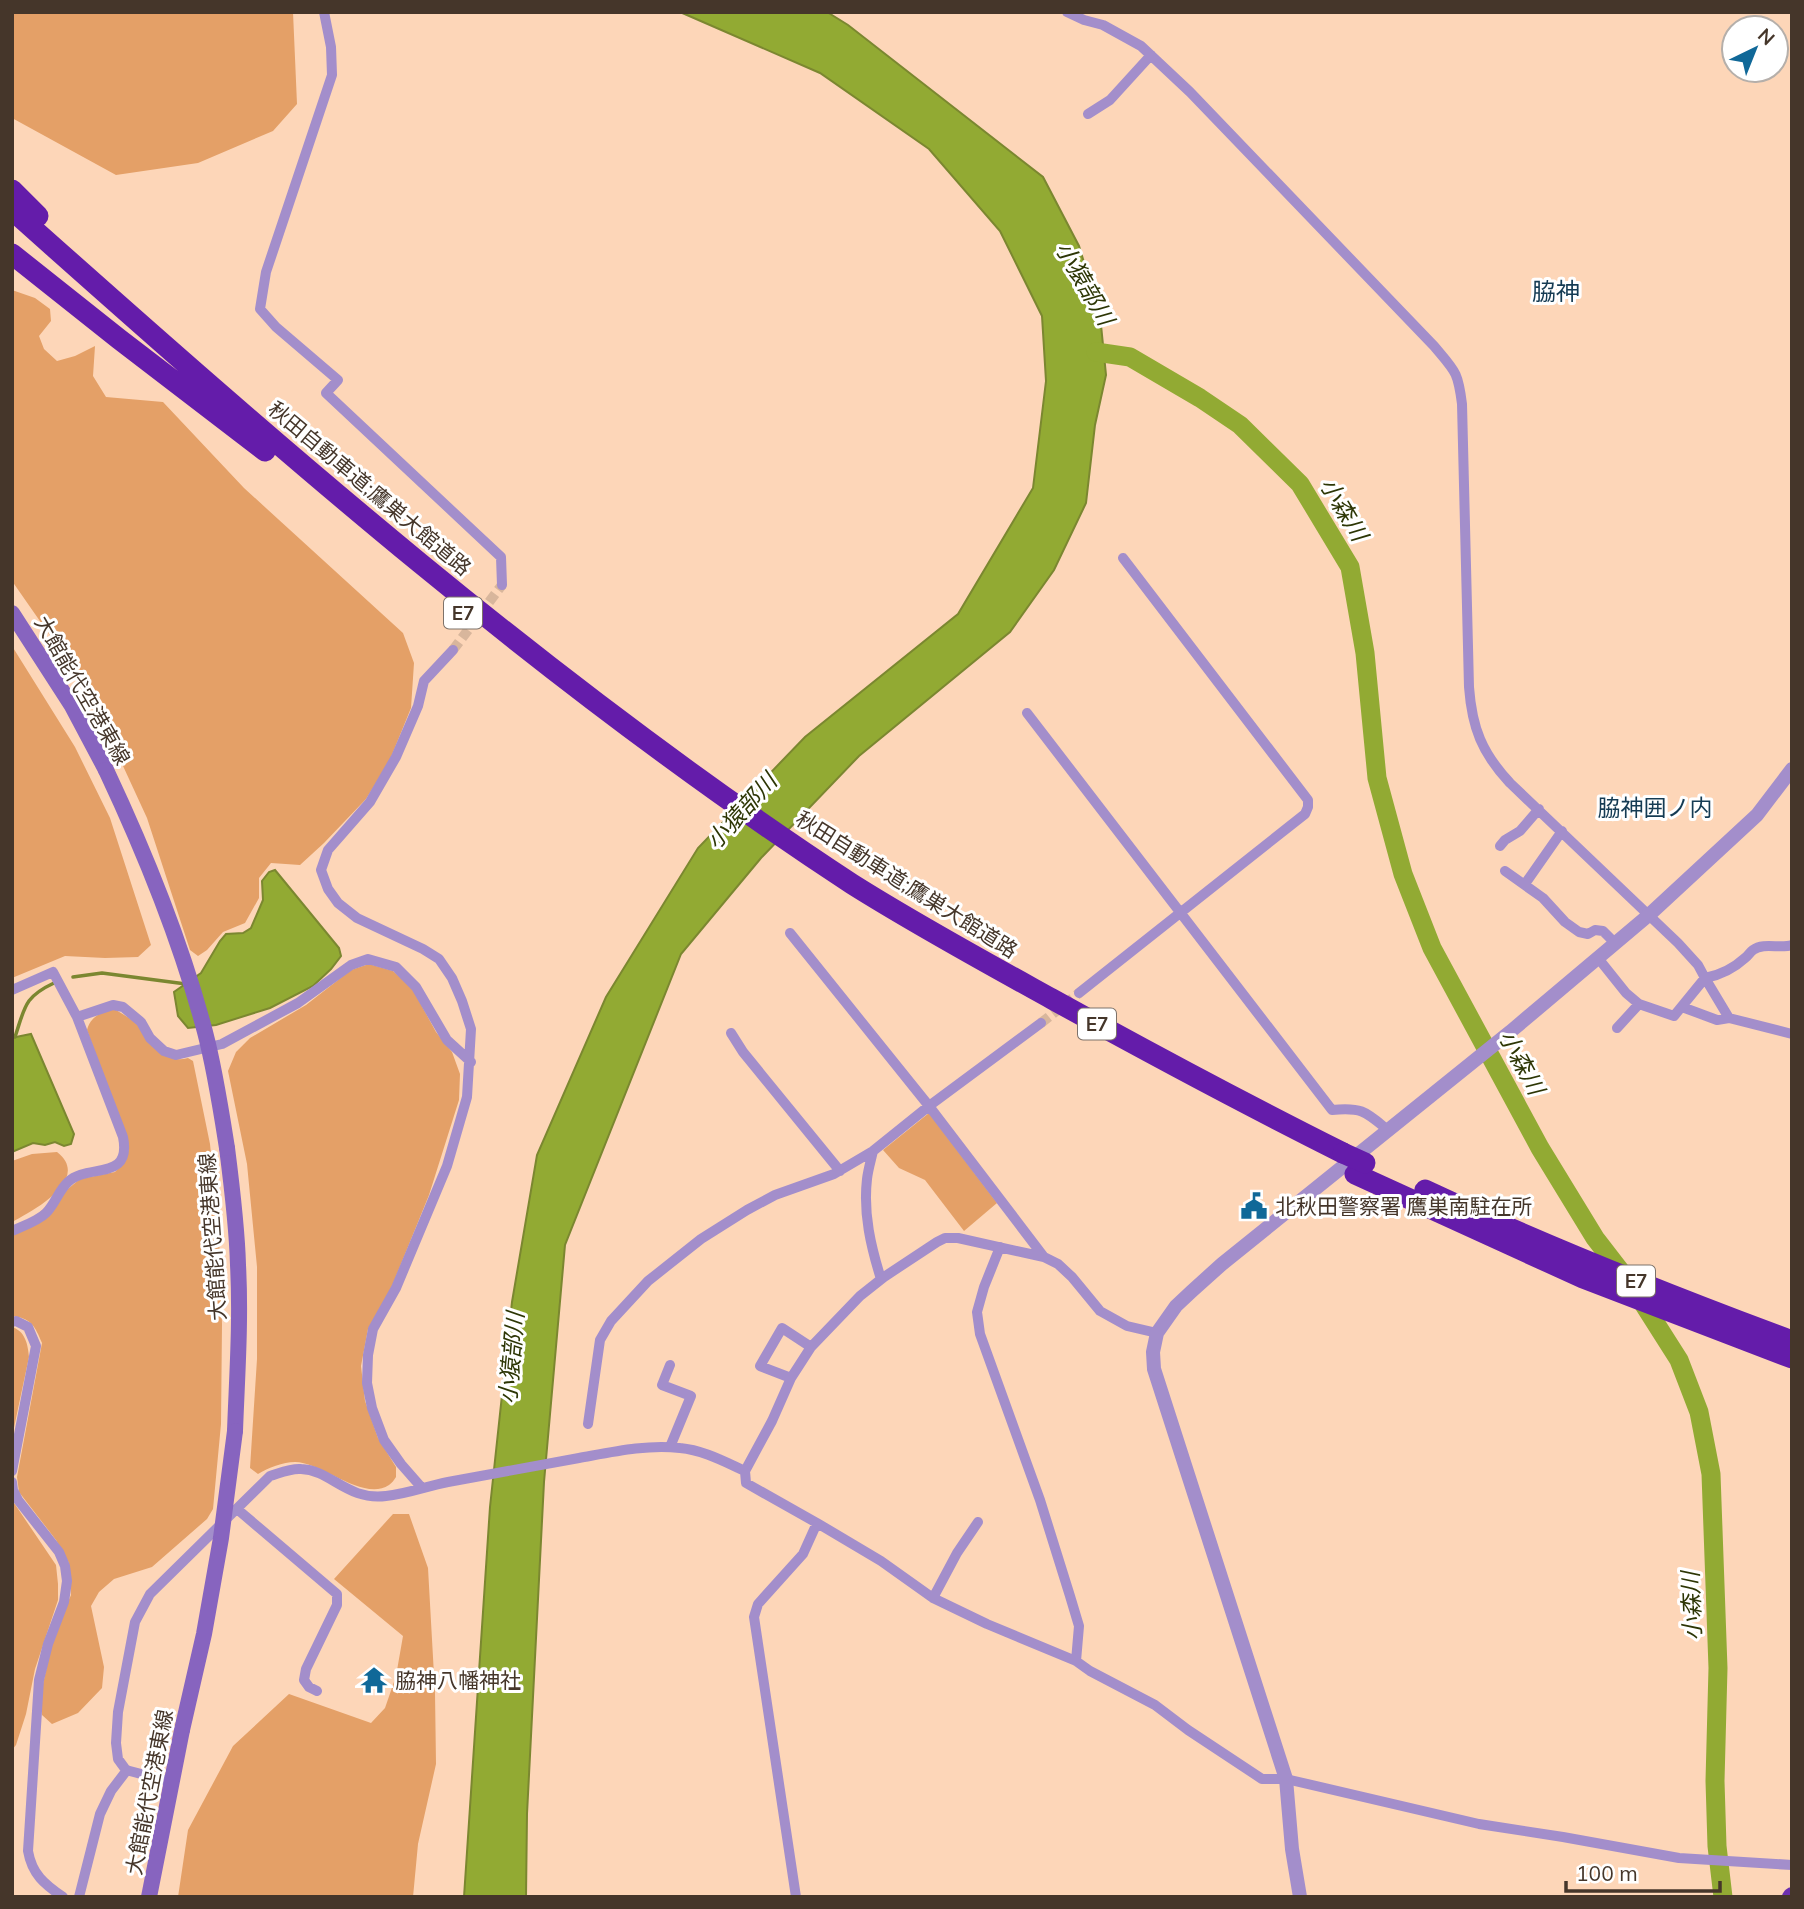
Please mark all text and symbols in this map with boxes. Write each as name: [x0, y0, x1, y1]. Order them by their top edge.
north arrow: [1720, 14, 1790, 84]
text: N: [1753, 23, 1780, 50]
water label: 小猿部川: [1049, 236, 1122, 333]
district label: 脇神: [1532, 276, 1580, 306]
street label: 秋田自動車道;鷹巣大館道路: [263, 396, 477, 580]
water label: 小森川: [1314, 472, 1376, 549]
road number: E7: [444, 598, 482, 628]
street label: 大館能代空港東線: [30, 611, 136, 769]
water label: 小猿部川: [699, 765, 785, 855]
district label: 脇神囲ノ内: [1598, 793, 1713, 822]
street label: 秋田自動車道;鷹巣大館道路: [791, 805, 1023, 963]
road number: E7: [1078, 1008, 1116, 1040]
water label: 小森川: [1493, 1025, 1552, 1102]
street label: 大館能代空港東線: [193, 1152, 231, 1322]
public building icon: 北秋田警察署 鷹巣南駐在所: [1239, 1191, 1269, 1221]
place label: 北秋田警察署 鷹巣南駐在所: [1275, 1193, 1532, 1219]
road number: E7: [1617, 1266, 1655, 1296]
water label: 小猿部川: [493, 1308, 530, 1405]
water label: 小森川: [1675, 1568, 1707, 1641]
temple icon: 脇神八幡神社: [359, 1665, 389, 1695]
place label: 脇神八幡神社: [395, 1667, 521, 1693]
street label: 大館能代空港東線: [120, 1707, 178, 1877]
scale bar: [1566, 1850, 1720, 1894]
text: 100 m: [1576, 1860, 1638, 1886]

